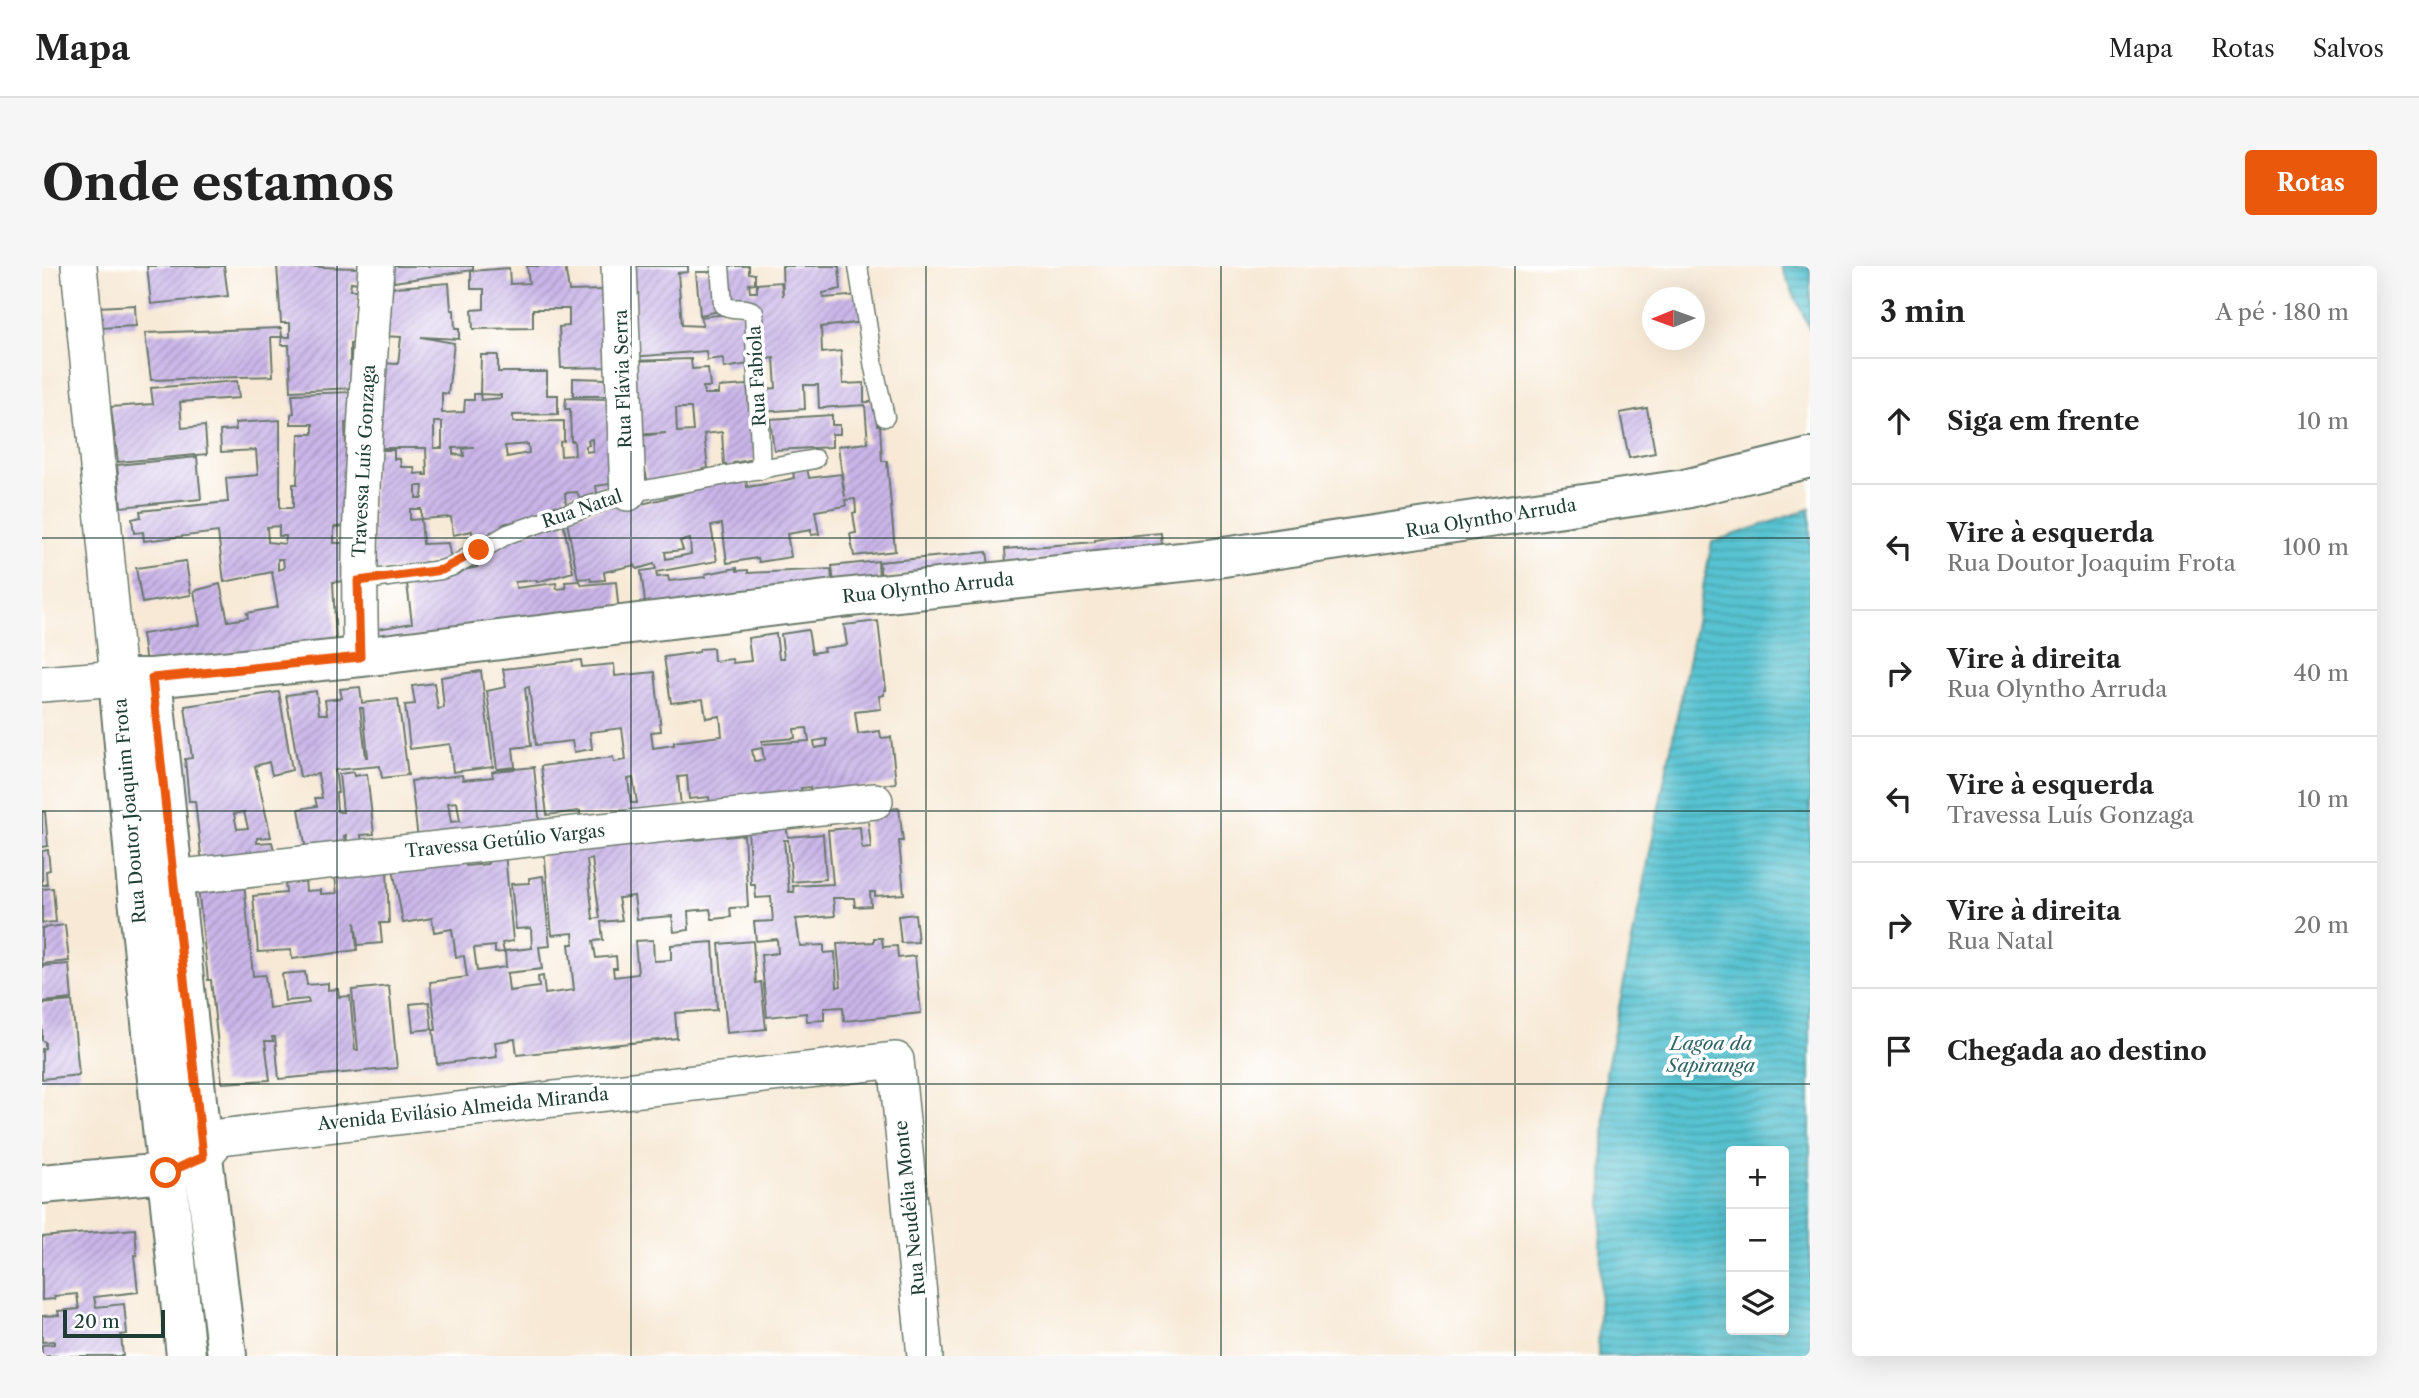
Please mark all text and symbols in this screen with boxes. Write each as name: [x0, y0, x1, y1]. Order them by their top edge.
text: Mapa: [35, 28, 130, 69]
text: Mapa: [2109, 34, 2173, 63]
text: Rotas: [2211, 34, 2275, 63]
text: Salvos: [2313, 34, 2384, 63]
button: Rotas: [2245, 150, 2377, 215]
text: Onde estamos: [42, 152, 394, 213]
north arrow: [1642, 287, 1705, 350]
text: 3 min: [1880, 293, 1966, 330]
text: A pé · 180 m: [2215, 298, 2349, 326]
street label: Rua Flávia Serra: [610, 309, 636, 449]
street label: Rua Fabíola: [743, 324, 771, 427]
street label: Travessa Luís Gonzaga: [348, 363, 380, 558]
icon: ahead: [1880, 402, 1918, 440]
text: Siga em frente: [1947, 405, 2140, 437]
text: 10 m: [2297, 407, 2349, 435]
street label: Rua Natal: [539, 485, 625, 533]
street label: Rua Olyntho Arruda: [1404, 494, 1578, 542]
text: Vire à esquerda: [1947, 517, 2154, 549]
icon: left: [1880, 528, 1918, 566]
text: 100 m: [2283, 533, 2349, 561]
route end: [463, 534, 494, 565]
text: Rua Doutor Joaquim Frota: [1947, 549, 2236, 577]
street label: Rua Olyntho Arruda: [841, 568, 1015, 608]
text: Vire à direita: [1947, 643, 2121, 675]
icon: right: [1880, 654, 1918, 692]
text: 40 m: [2294, 659, 2349, 687]
text: Rua Olyntho Arruda: [1947, 675, 2167, 703]
street label: Rua Doutor Joaquim Frota: [109, 697, 151, 925]
text: Vire à esquerda: [1947, 769, 2154, 801]
icon: left: [1880, 780, 1918, 818]
text: 10 m: [2297, 785, 2349, 813]
text: Travessa Luís Gonzaga: [1947, 801, 2194, 829]
street label: Travessa Getúlio Vargas: [404, 820, 606, 862]
text: Vire à direita: [1947, 895, 2121, 927]
icon: right: [1880, 906, 1918, 944]
text: 20 m: [2294, 911, 2349, 939]
text: Rua Natal: [1947, 927, 2054, 955]
water label: Lagoa da Sapiranga: [1666, 1032, 1756, 1077]
icon: arrive: [1880, 1032, 1918, 1070]
text: Chegada ao destino: [1947, 1035, 2207, 1067]
street label: Avenida Evilásio Almeida Miranda: [315, 1083, 610, 1135]
street label: Rua Neudélia Monte: [890, 1119, 930, 1297]
map controls: [1726, 1146, 1789, 1335]
button: +: [1726, 1146, 1789, 1209]
route start: [150, 1157, 181, 1188]
button: −: [1726, 1209, 1789, 1272]
button: layers: [1726, 1272, 1789, 1335]
scale bar: [63, 1307, 164, 1339]
text: 20 m: [74, 1310, 120, 1333]

